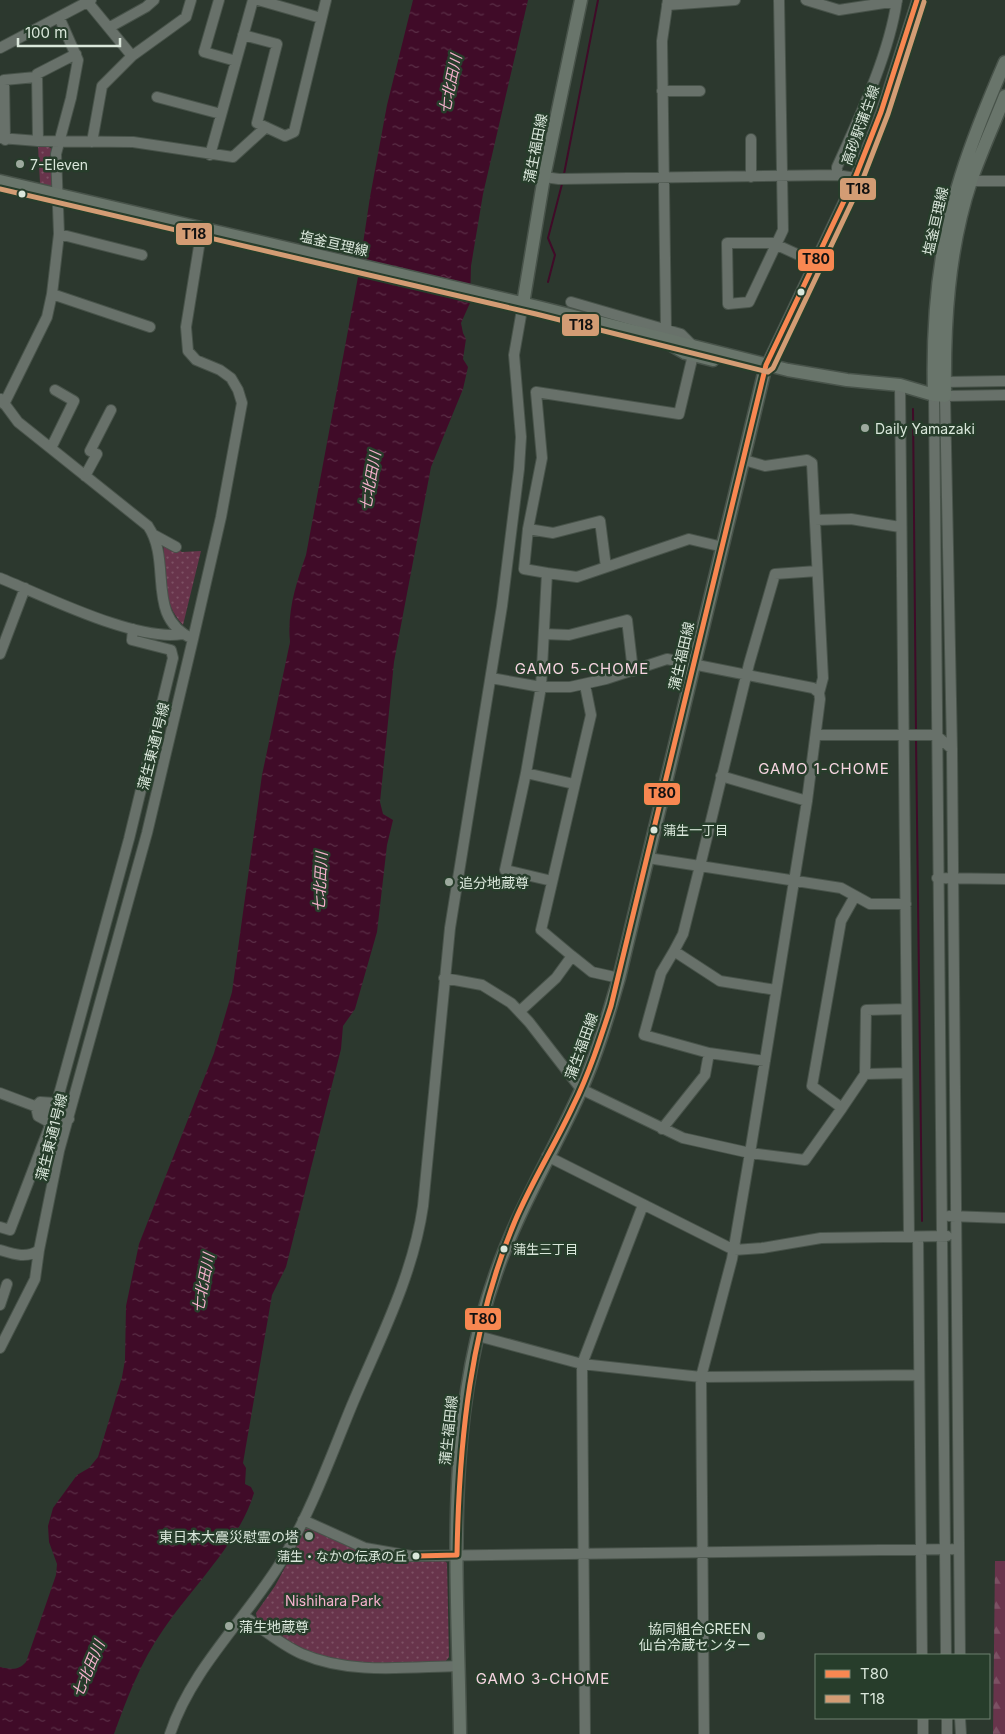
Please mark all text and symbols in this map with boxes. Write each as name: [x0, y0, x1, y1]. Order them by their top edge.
scale bar: [18, 15, 120, 47]
text: 100 m: [25, 23, 67, 42]
water label: 七北田川: [434, 51, 466, 115]
street label: 高砂駅蒲生線: [838, 83, 882, 167]
street label: 蒲生福田線: [520, 112, 550, 184]
place label: 7-Eleven: [30, 156, 88, 173]
marker: 7-Eleven: [14, 158, 26, 170]
line badge: T18: [839, 177, 877, 201]
text: T18: [846, 180, 870, 197]
street label: 塩釜亘理線: [919, 185, 951, 257]
unlabelled marker: [17, 189, 27, 199]
line badge: T18: [175, 222, 213, 246]
text: T18: [182, 225, 206, 242]
street label: 塩釜亘理線: [298, 227, 370, 259]
line badge: T80: [797, 248, 835, 272]
text: T80: [802, 250, 830, 267]
unlabelled marker: [796, 287, 806, 297]
line badge: T18: [561, 313, 600, 337]
text: T18: [569, 316, 593, 333]
place label: Daily Yamazaki: [875, 420, 975, 437]
marker: Daily Yamazaki: [859, 422, 871, 434]
water label: 七北田川: [355, 448, 385, 512]
street label: 蒲生福田線: [665, 620, 697, 692]
district label: GAMO 5-CHOME: [515, 659, 649, 678]
street label: 蒲生東通1号線: [134, 700, 172, 792]
district label: GAMO 1-CHOME: [758, 759, 890, 778]
line badge: T80: [643, 782, 681, 806]
text: T80: [648, 784, 676, 801]
place label: 蒲生一丁目: [663, 822, 728, 838]
marker: 蒲生一丁目: [649, 825, 659, 835]
water label: 七北田川: [309, 850, 331, 912]
place label: 追分地蔵尊: [459, 874, 529, 891]
marker: 追分地蔵尊: [443, 876, 455, 888]
street label: 蒲生福田線: [561, 1010, 601, 1082]
street label: 蒲生東通1号線: [32, 1091, 70, 1183]
place label: 蒲生三丁目: [513, 1241, 578, 1257]
marker: 蒲生三丁目: [499, 1244, 509, 1254]
water label: 七北田川: [188, 1250, 218, 1314]
line badge: T80: [464, 1307, 502, 1331]
text: T80: [469, 1310, 497, 1327]
street label: 蒲生福田線: [436, 1394, 460, 1466]
place label: 東日本大震災慰霊の塔: [159, 1528, 299, 1545]
marker: 東日本大震災慰霊の塔: [303, 1530, 315, 1542]
place label: 蒲生・なかの伝承の丘: [277, 1548, 407, 1564]
marker: 蒲生・なかの伝承の丘: [411, 1551, 421, 1561]
park label: Nishihara Park: [285, 1592, 381, 1609]
place label: 蒲生地蔵尊: [239, 1618, 309, 1635]
marker: 蒲生地蔵尊: [223, 1620, 235, 1632]
place label: 協同組合GREEN 仙台冷蔵センター: [639, 1620, 751, 1653]
marker: 協同組合GREEN 仙台冷蔵センター: [755, 1630, 767, 1642]
water label: 七北田川: [68, 1636, 109, 1700]
legend: [815, 1654, 990, 1719]
text: T80: [860, 1664, 888, 1683]
district label: GAMO 3-CHOME: [476, 1669, 610, 1688]
text: T18: [860, 1689, 885, 1708]

